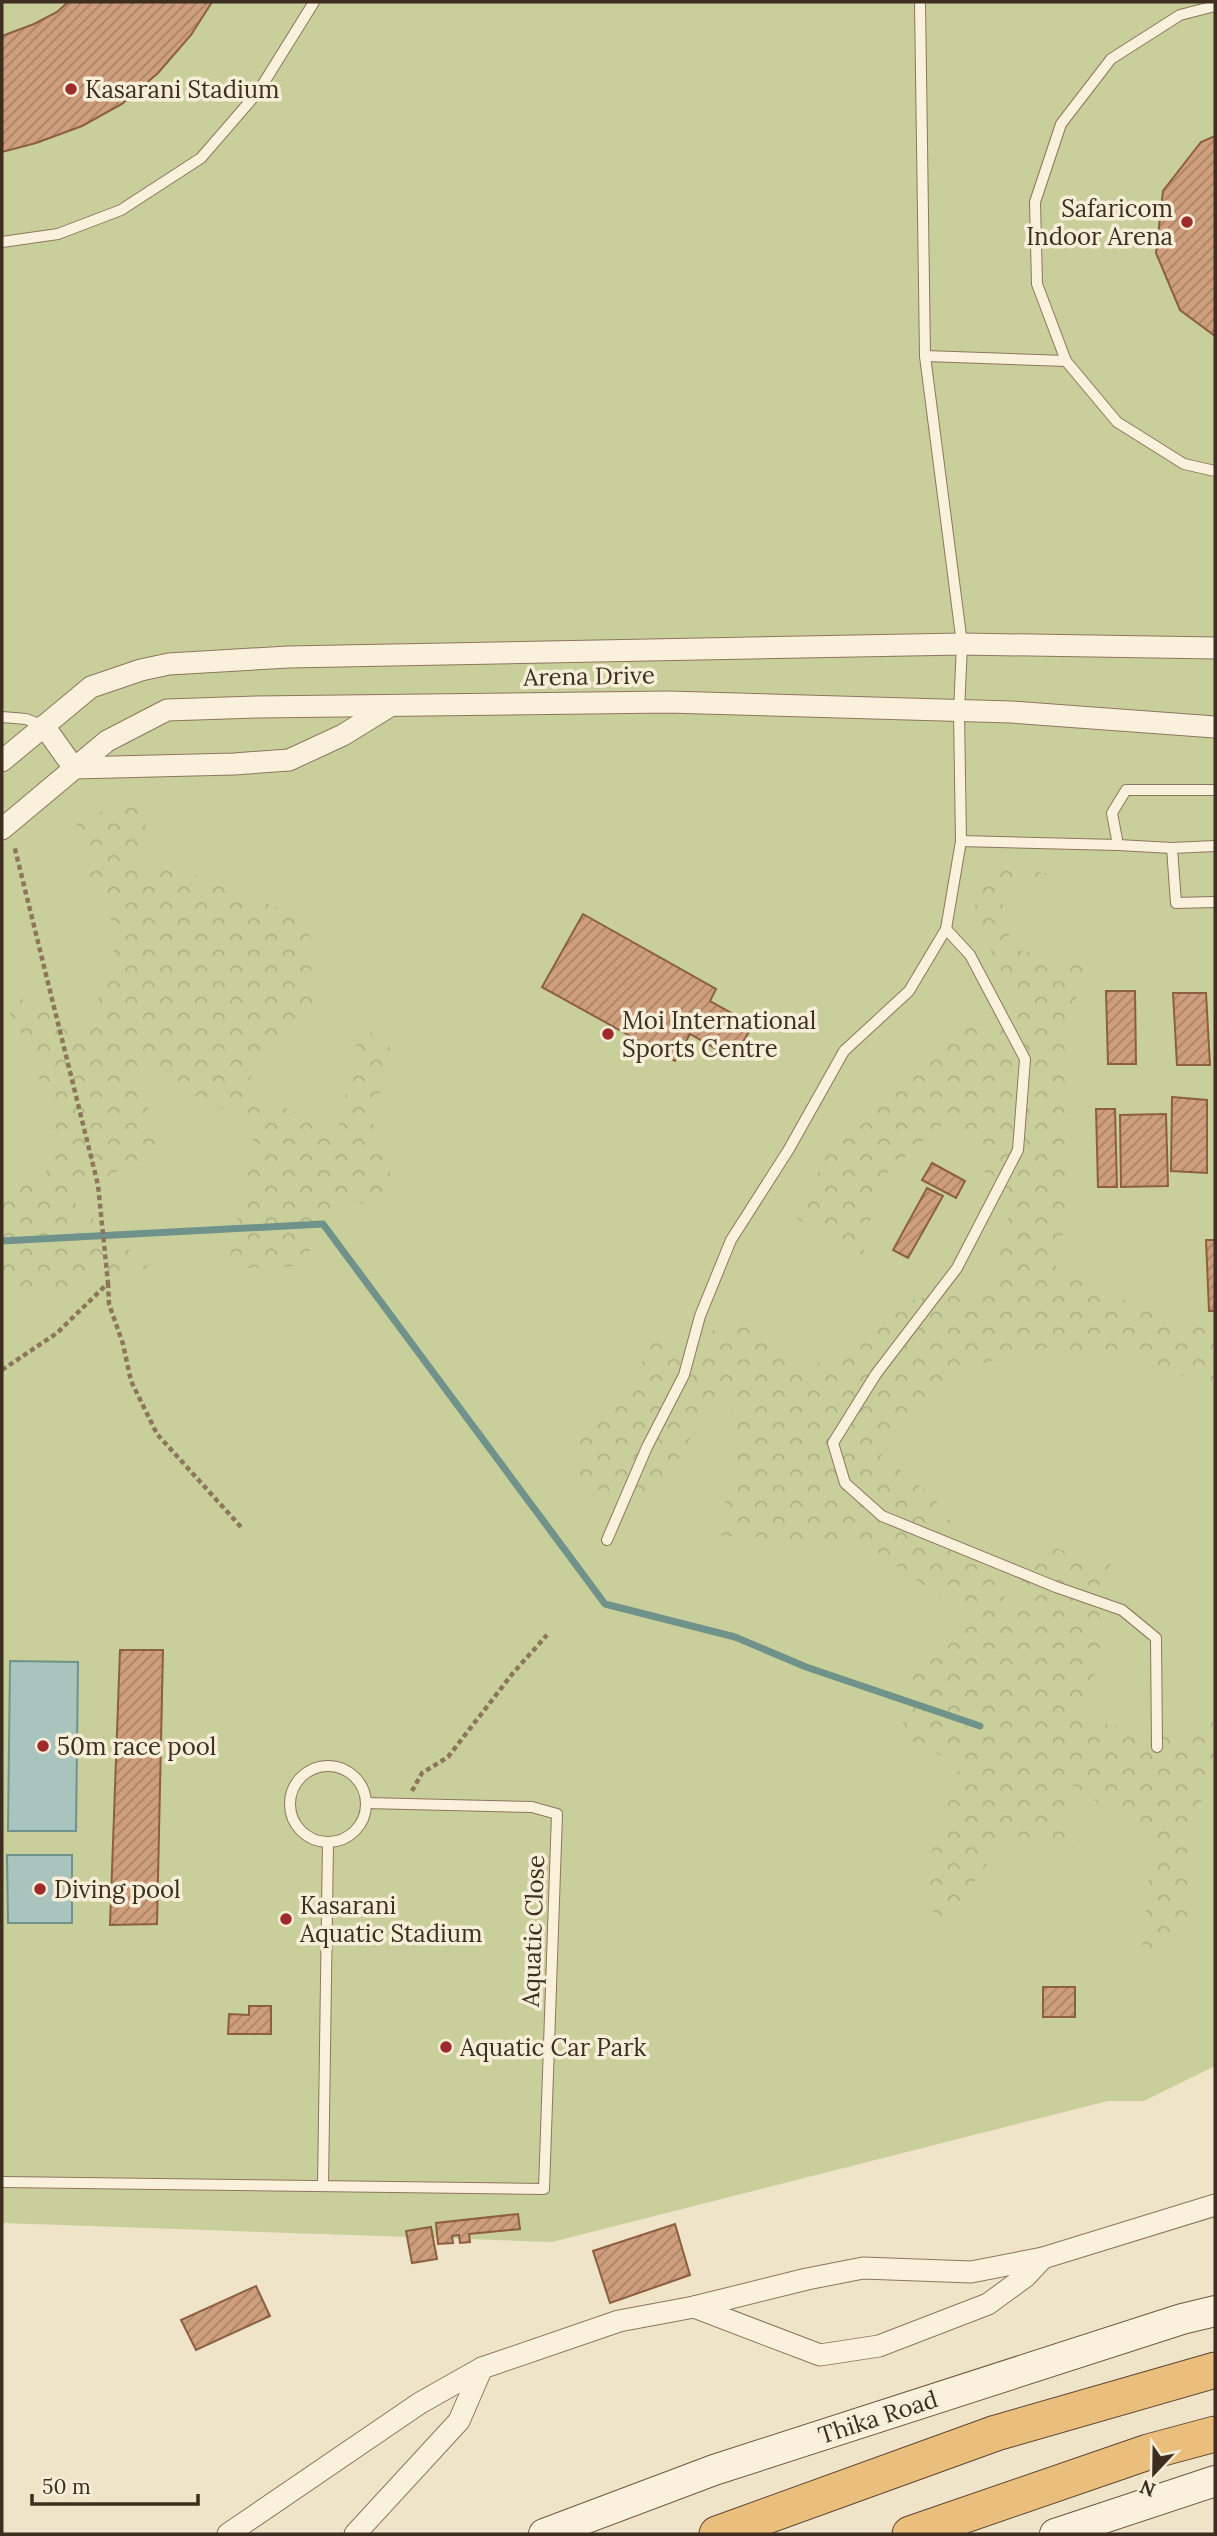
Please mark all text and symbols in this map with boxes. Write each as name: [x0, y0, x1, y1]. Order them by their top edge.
place label: Kasarani Stadium: [85, 74, 280, 105]
marker: Kasarani Stadium: [63, 81, 79, 97]
place label: Safaricom Indoor Arena: [1026, 193, 1173, 252]
marker: Safaricom Indoor Arena: [1179, 214, 1195, 230]
street label: Arena Drive: [522, 659, 655, 693]
place label: Moi International Sports Centre: [622, 1005, 816, 1064]
marker: Moi International Sports Centre: [600, 1026, 616, 1042]
place label: 50m race pool: [57, 1731, 216, 1762]
marker: 50m race pool: [35, 1738, 51, 1754]
street label: Aquatic Close: [515, 1855, 551, 2008]
place label: Diving pool: [54, 1874, 181, 1905]
marker: Diving pool: [32, 1881, 48, 1897]
place label: Kasarani Aquatic Stadium: [299, 1890, 483, 1949]
marker: Kasarani Aquatic Stadium: [278, 1911, 294, 1927]
place label: Aquatic Car Park: [459, 2032, 646, 2063]
marker: Aquatic Car Park: [438, 2039, 454, 2055]
street label: Thika Road: [814, 2383, 942, 2451]
north arrow: [1119, 2438, 1189, 2508]
scale bar: [32, 2462, 198, 2506]
text: 50 m: [42, 2473, 91, 2500]
text: N: [1136, 2475, 1159, 2503]

